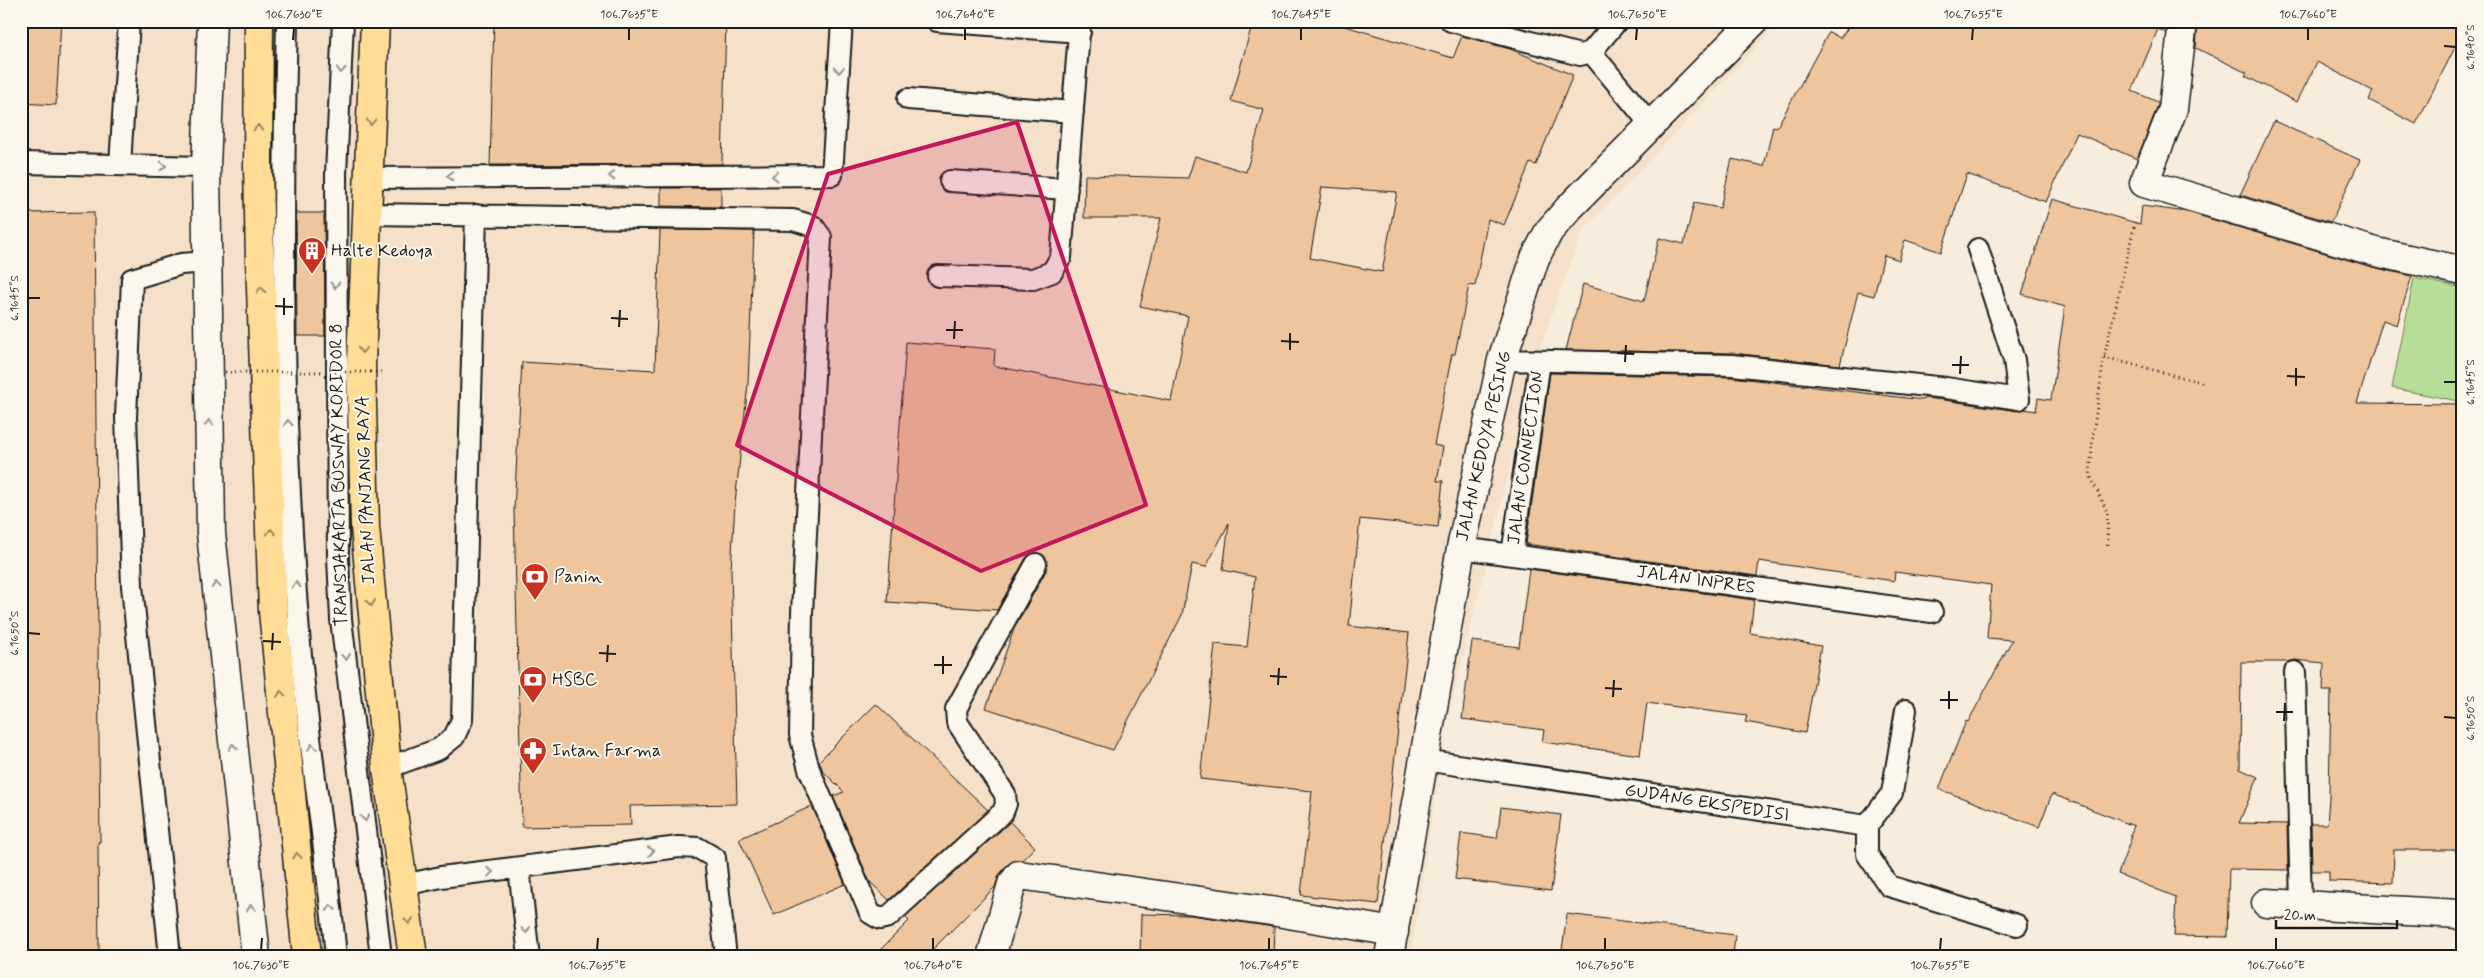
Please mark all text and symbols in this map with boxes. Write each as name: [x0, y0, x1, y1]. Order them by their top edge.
text: 106.7630°E: [265, 7, 323, 23]
text: 106.7635°E: [600, 7, 658, 23]
text: 106.7640°E: [935, 7, 995, 23]
text: 106.7645°E: [1271, 7, 1331, 23]
text: 106.7650°E: [1607, 7, 1667, 23]
text: 106.7655°E: [1943, 7, 2003, 23]
text: 106.7660°E: [2279, 7, 2337, 23]
text: 6.1640°S: [2463, 24, 2479, 70]
one-way arrow: [335, 66, 346, 74]
one-way arrow: [834, 66, 845, 74]
one-way arrow: [365, 119, 376, 127]
one-way arrow: [253, 123, 263, 131]
one-way arrow: [160, 161, 167, 171]
one-way arrow: [446, 171, 454, 181]
one-way arrow: [608, 171, 616, 181]
one-way arrow: [771, 171, 778, 181]
building icon: Halte Kedoya: [297, 236, 327, 275]
place label: Halte Kedoya: [331, 239, 433, 263]
text: 6.1645°S: [7, 275, 23, 321]
one-way arrow: [330, 282, 340, 289]
one-way arrow: [256, 286, 267, 294]
street label: TRANSJAKARTA BUSWAY KORIDOR 8: [324, 323, 354, 627]
one-way arrow: [356, 347, 367, 355]
street label: JALAN KEDOYA PESING: [1450, 348, 1518, 544]
text: 6.1645°S: [2463, 359, 2479, 405]
street label: JALAN CONNECTION: [1502, 369, 1550, 546]
street label: JALAN PANJANG RAYA: [351, 395, 381, 585]
one-way arrow: [204, 419, 214, 426]
one-way arrow: [282, 419, 293, 427]
one-way arrow: [265, 528, 276, 536]
street label: JALAN INPRES: [1635, 560, 1757, 600]
bank icon: Panin: [520, 562, 550, 601]
place label: Panin: [554, 565, 602, 589]
one-way arrow: [210, 581, 221, 589]
one-way arrow: [290, 581, 301, 589]
one-way arrow: [366, 599, 377, 607]
text: 6.1650°S: [7, 610, 23, 656]
one-way arrow: [340, 653, 351, 661]
bank icon: HSBC: [518, 665, 548, 704]
place label: HSBC: [552, 668, 598, 692]
one-way arrow: [276, 690, 287, 698]
text: 6.1650°S: [2463, 695, 2479, 741]
pharmacy icon: Intan Farma: [518, 736, 548, 775]
place label: Intan Farma: [552, 739, 661, 763]
one-way arrow: [228, 742, 239, 750]
one-way arrow: [307, 743, 318, 751]
street label: GUDANG EKSPEDISI: [1623, 778, 1791, 828]
one-way arrow: [359, 815, 370, 823]
one-way arrow: [647, 846, 655, 857]
one-way arrow: [292, 852, 303, 860]
one-way arrow: [486, 867, 494, 878]
scale bar: [2276, 898, 2398, 930]
one-way arrow: [246, 904, 257, 912]
one-way arrow: [326, 904, 337, 912]
text: 20 m: [2284, 906, 2316, 926]
one-way arrow: [403, 917, 414, 925]
one-way arrow: [520, 926, 531, 934]
text: 106.7630°E: [232, 958, 290, 974]
text: 106.7635°E: [568, 958, 626, 974]
text: 106.7640°E: [903, 958, 963, 974]
text: 106.7645°E: [1239, 958, 1299, 974]
text: 106.7650°E: [1575, 958, 1635, 974]
text: 106.7655°E: [1910, 958, 1970, 974]
text: 106.7660°E: [2247, 958, 2305, 974]

